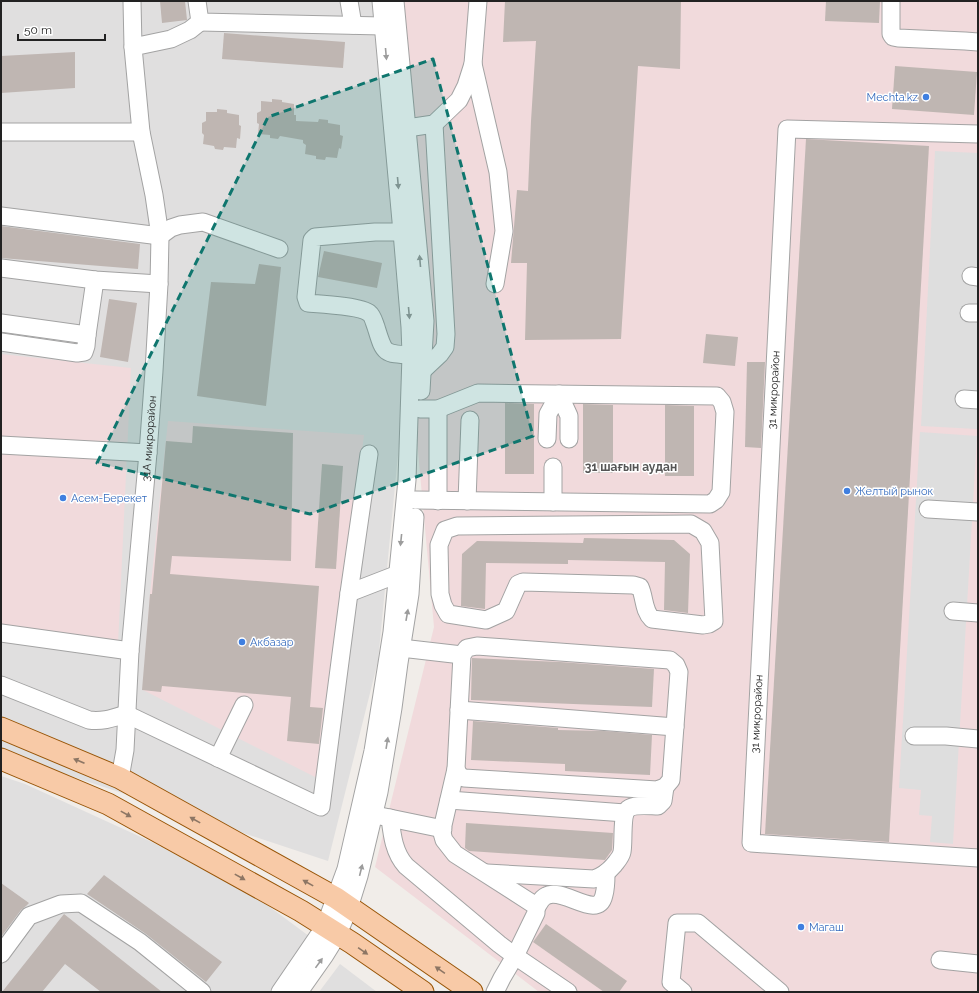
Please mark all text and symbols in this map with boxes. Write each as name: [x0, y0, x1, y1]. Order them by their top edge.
scale bar: [18, 16, 105, 42]
text: 50 m: [24, 23, 52, 37]
one-way arrow: [383, 48, 389, 60]
place label: Mechta.kz: [867, 91, 919, 104]
marker: Mechta.kz: [921, 92, 931, 102]
one-way arrow: [394, 177, 401, 189]
one-way arrow: [416, 255, 423, 267]
one-way arrow: [406, 307, 412, 319]
street label: 31 микрорайон: [765, 350, 783, 430]
street label: 31А микрорайон: [139, 395, 159, 482]
district label: 31 шағын аудан: [585, 460, 677, 474]
place label: Желтый рынок: [855, 485, 933, 498]
marker: Желтый рынок: [842, 486, 852, 496]
place label: Асем-Берекет: [71, 492, 148, 505]
marker: Асем-Берекет: [58, 493, 68, 503]
one-way arrow: [398, 534, 405, 546]
one-way arrow: [404, 608, 410, 621]
place label: Акбазар: [250, 636, 294, 649]
marker: Акбазар: [237, 637, 247, 647]
street label: 31 микрорайон: [748, 674, 766, 754]
one-way arrow: [384, 737, 390, 749]
one-way arrow: [73, 757, 85, 763]
one-way arrow: [120, 811, 132, 818]
one-way arrow: [189, 816, 201, 823]
one-way arrow: [358, 864, 364, 876]
one-way arrow: [234, 874, 246, 881]
one-way arrow: [302, 880, 314, 887]
place label: Магаш: [809, 921, 844, 934]
marker: Магаш: [796, 922, 806, 932]
one-way arrow: [358, 947, 369, 955]
one-way arrow: [315, 958, 323, 969]
one-way arrow: [435, 966, 445, 974]

